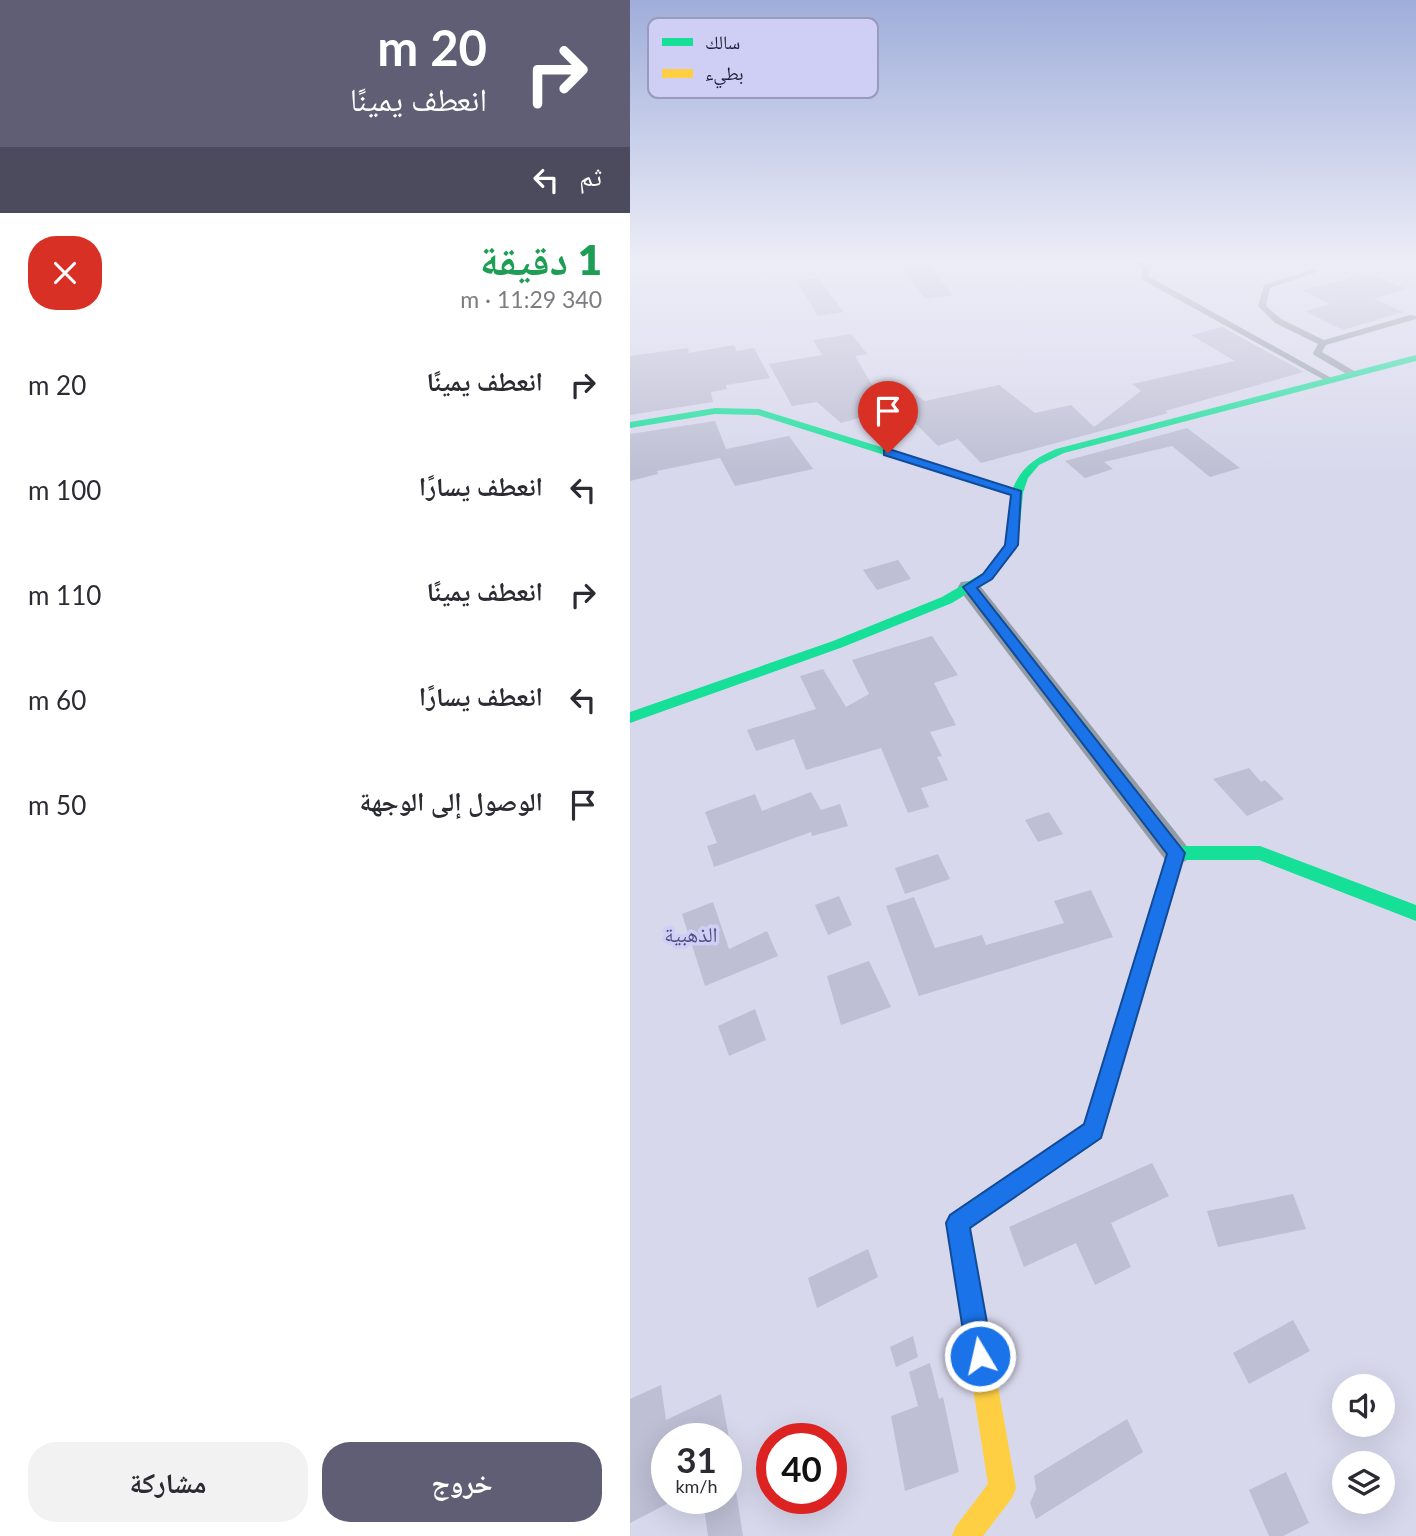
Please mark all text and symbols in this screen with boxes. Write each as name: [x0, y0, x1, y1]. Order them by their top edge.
text: 20 m: [377, 18, 487, 76]
legend: [648, 18, 878, 98]
icon: right: [511, 28, 602, 119]
text: سالك: [705, 30, 740, 53]
text: بطيء: [705, 61, 744, 89]
text: انعطف يمينًا: [350, 79, 487, 118]
text: ثم: [579, 160, 602, 192]
icon: left: [527, 161, 565, 199]
text: 1 دقيقة: [480, 234, 602, 284]
button: close: [28, 236, 102, 310]
text: 340 m · 11:29: [460, 285, 602, 313]
text: انعطف يمينًا: [426, 365, 543, 397]
icon: right: [564, 366, 602, 404]
text: 20 m: [28, 369, 86, 401]
pin: [858, 381, 918, 453]
icon: arrive: [869, 392, 907, 430]
text: انعطف يسارًا: [419, 470, 543, 502]
icon: left: [564, 471, 602, 509]
text: 100 m: [28, 474, 101, 506]
text: انعطف يمينًا: [426, 575, 543, 607]
icon: right: [564, 576, 602, 614]
text: 110 m: [28, 579, 101, 611]
text: انعطف يسارًا: [419, 680, 543, 712]
icon: left: [564, 681, 602, 719]
text: 60 m: [28, 684, 86, 716]
text: الوصول إلى الوجهة: [359, 785, 543, 817]
icon: arrive: [564, 786, 602, 824]
text: 50 m: [28, 789, 86, 821]
district label: الذهبية: [664, 921, 718, 946]
position arrow: [943, 1319, 1017, 1393]
map controls: [1332, 1374, 1395, 1514]
button: sound: [1332, 1374, 1395, 1437]
speed limit sign: 40: [756, 1423, 847, 1514]
text: 31: [676, 1438, 717, 1480]
button: مشاركة: [28, 1442, 308, 1522]
button: خروج: [322, 1442, 602, 1522]
button: layers: [1332, 1451, 1395, 1514]
text: km/h: [675, 1475, 718, 1497]

